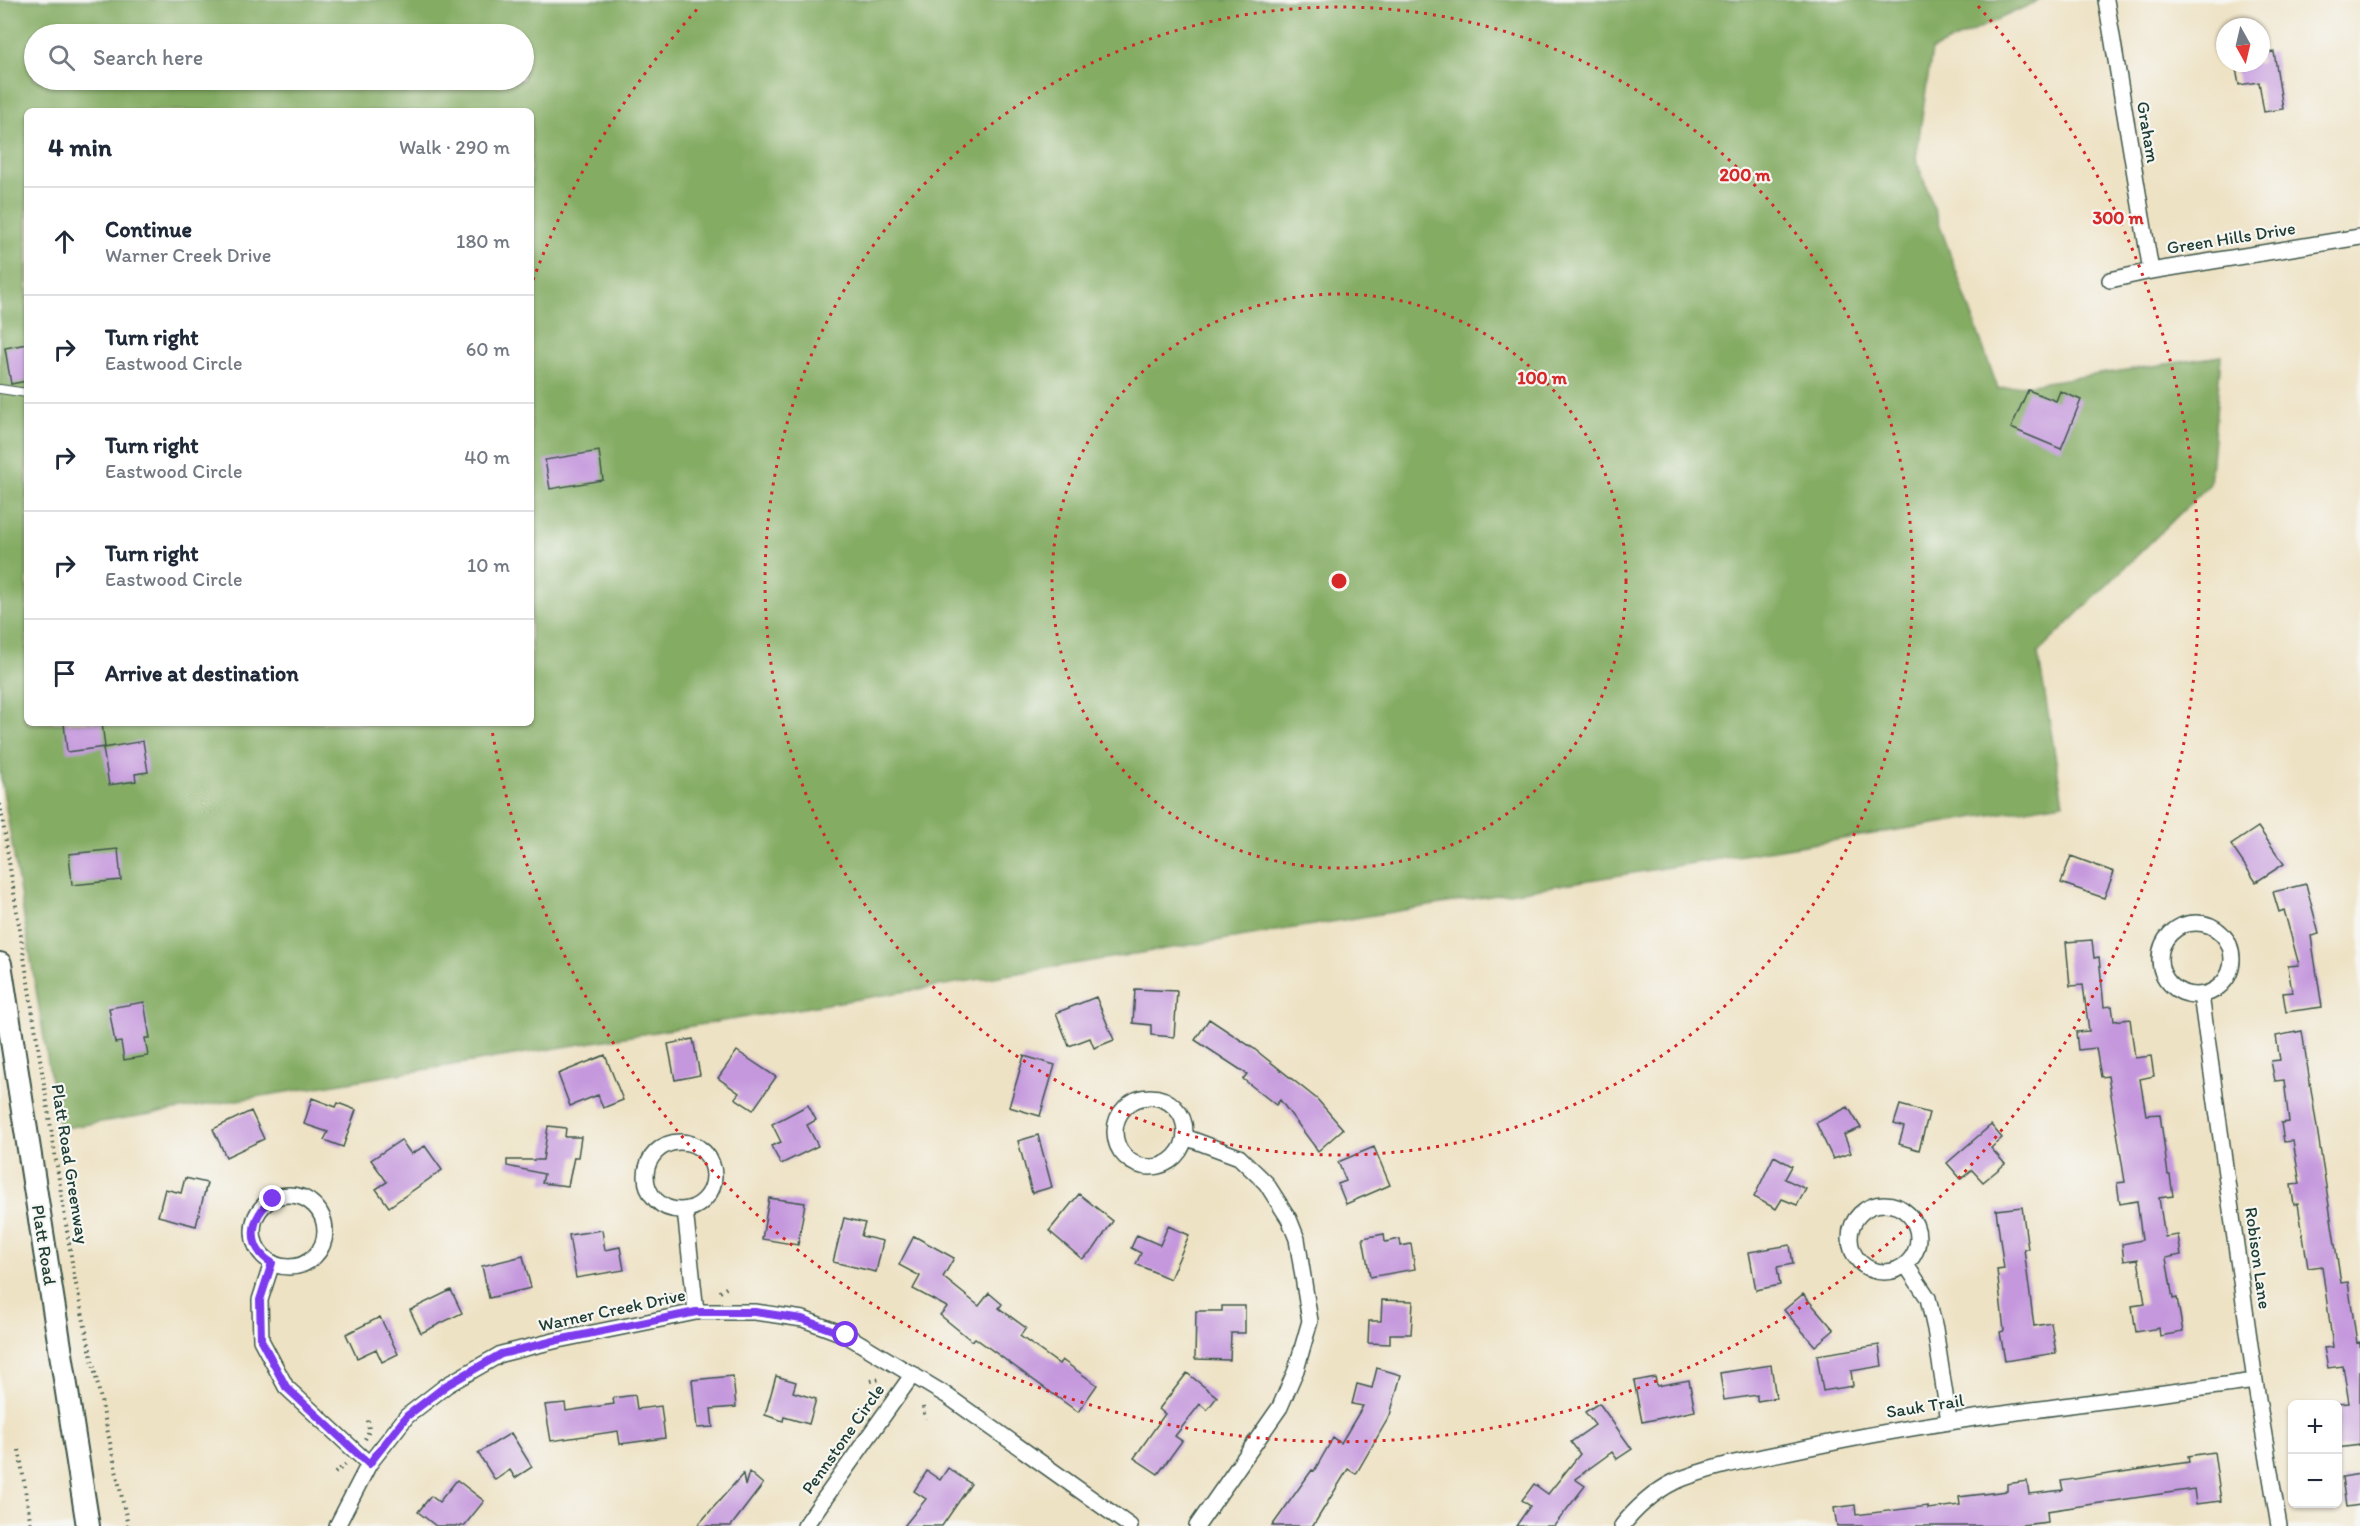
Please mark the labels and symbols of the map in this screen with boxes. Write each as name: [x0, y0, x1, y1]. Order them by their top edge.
north arrow: [2216, 18, 2270, 72]
street label: Graham: [2132, 99, 2164, 165]
text: 200 m: [1720, 164, 1771, 186]
text: 300 m: [2092, 207, 2144, 229]
street label: Green Hills Drive: [2165, 217, 2297, 259]
text: 100 m: [1517, 367, 1568, 389]
centre of rings: [1329, 571, 1349, 591]
street label: Platt Road Greenway: [46, 1082, 94, 1246]
route end: [259, 1185, 285, 1211]
street label: Platt Road: [27, 1203, 61, 1287]
street label: Robison Lane: [2240, 1206, 2276, 1310]
street label: Warner Creek Drive: [536, 1284, 688, 1336]
route start: [832, 1321, 858, 1347]
street label: Pennstone Circle: [797, 1380, 889, 1498]
street label: Sauk Trail: [1884, 1389, 1966, 1423]

